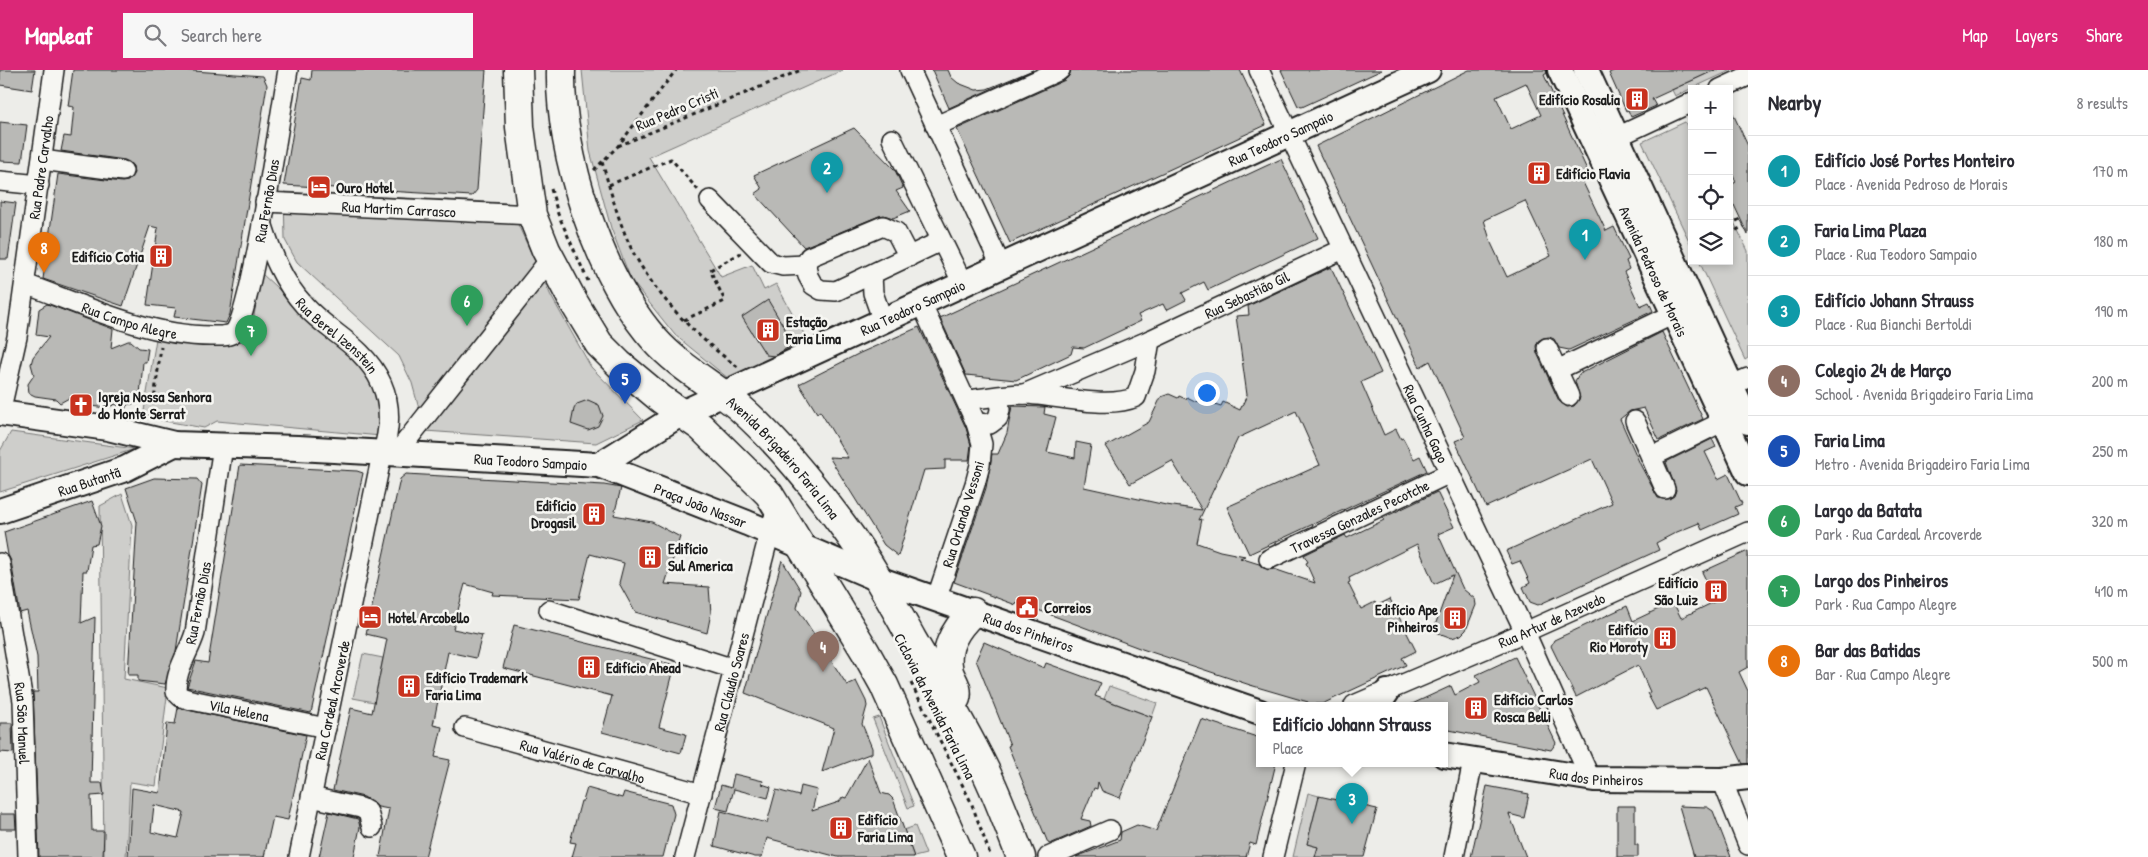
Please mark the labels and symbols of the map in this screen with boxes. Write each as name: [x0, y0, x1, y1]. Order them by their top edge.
street label: Rua Pedro Cristi: [632, 82, 722, 136]
building icon: Edifício Rosalia: [1624, 86, 1650, 112]
place label: Edifício Rosalia: [1539, 89, 1620, 110]
street label: Rua Teodoro Sampaio: [1225, 105, 1336, 171]
street label: Rua Padre Carvalho: [23, 114, 58, 221]
pin: 2: [811, 152, 843, 193]
street label: Rua Fernão Dias: [248, 157, 284, 244]
building icon: Edifício Flavia: [1526, 160, 1552, 186]
place label: Edifício Flavia: [1556, 163, 1630, 184]
hotel icon: Ouro Hotel: [306, 174, 332, 200]
place label: Ouro Hotel: [336, 177, 395, 198]
street label: Rua Martim Carrasco: [341, 195, 456, 222]
street label: Avenida Pedroso de Morais: [1614, 202, 1693, 340]
pin: 1: [1569, 219, 1601, 260]
pin: 8: [28, 232, 60, 273]
building icon: Edifício Cotia: [148, 243, 174, 269]
place label: Edifício Cotia: [72, 246, 144, 267]
street label: Rua Sebastião Gil: [1201, 265, 1293, 323]
street label: Rua Teodoro Sampaio: [857, 274, 968, 340]
pin: 6: [451, 285, 483, 326]
street label: Rua Berel Izenstein: [291, 293, 384, 378]
street label: Rua Campo Alegre: [79, 296, 179, 344]
place label: Estação Faria Lima: [785, 311, 841, 349]
pin: 7: [235, 315, 267, 356]
building icon: Estação Faria Lima: [755, 317, 781, 343]
pin: 5: [609, 363, 641, 404]
your location: [1194, 380, 1220, 406]
street label: Rua Cunha Gago: [1399, 381, 1454, 466]
place label: Igreja Nossa Senhora do Monte Serrat: [98, 386, 211, 424]
street label: Avenida Brigadeiro Faria Lima: [723, 391, 845, 523]
church icon: Igreja Nossa Senhora do Monte Serrat: [68, 392, 94, 418]
street label: Rua Teodoro Sampaio: [474, 447, 588, 475]
street label: Rua Orlando Vessoni: [937, 458, 989, 570]
street label: Rua Butantã: [55, 461, 123, 501]
street label: Travessa Gonzales Pecotche: [1286, 474, 1432, 558]
street label: Praça João Nassar: [651, 477, 750, 533]
place label: Edifício Drogasil: [531, 495, 577, 534]
building icon: Edifício Drogasil: [581, 501, 607, 527]
place label: Edifício Sul America: [668, 538, 733, 576]
building icon: Edifício Sul America: [637, 544, 663, 570]
street label: Rua Fernão Dias: [180, 560, 216, 646]
place label: Edifício São Luiz: [1654, 572, 1699, 610]
building icon: Edifício São Luiz: [1703, 578, 1729, 604]
street label: Rua Artur de Azevedo: [1495, 587, 1608, 653]
public building icon: Correios: [1014, 594, 1040, 620]
place label: Correios: [1044, 597, 1091, 618]
place label: Edifício Ape Pinheiros: [1375, 599, 1438, 637]
hotel icon: Hotel Arcobello: [357, 604, 383, 630]
building icon: Edifício Ape Pinheiros: [1442, 605, 1468, 631]
street label: Rua dos Pinheiros: [981, 606, 1077, 657]
place label: Hotel Arcobello: [388, 607, 469, 628]
place label: Edifício Rio Moroty: [1590, 619, 1649, 658]
building icon: Edifício Rio Moroty: [1652, 625, 1678, 651]
street label: Rua Cláudio Soares: [708, 630, 754, 734]
street label: Ciclovia da Avenida Faria Lima: [889, 630, 981, 783]
pin: 4: [807, 631, 839, 672]
street label: Rua Cardeal Arcoverde: [309, 638, 355, 762]
building icon: Edifício Ahead: [576, 654, 602, 680]
place label: Edifício Ahead: [606, 657, 681, 678]
place label: Edifício Trademark Faria Lima: [425, 667, 529, 705]
building icon: Edifício Trademark Faria Lima: [396, 673, 422, 699]
street label: Rua São Manuel: [10, 681, 36, 764]
place label: Edifício Carlos Rosca Belli: [1494, 689, 1573, 727]
street label: Vila Helena: [207, 693, 271, 726]
building icon: Edifício Carlos Rosca Belli: [1463, 695, 1489, 721]
street label: Rua Valério de Carvalho: [518, 733, 647, 788]
street label: Rua dos Pinheiros: [1548, 762, 1643, 790]
pin: 3: [1336, 783, 1368, 824]
place label: Edifício Faria Lima: [857, 809, 913, 847]
building icon: Edifício Faria Lima: [828, 815, 854, 841]

